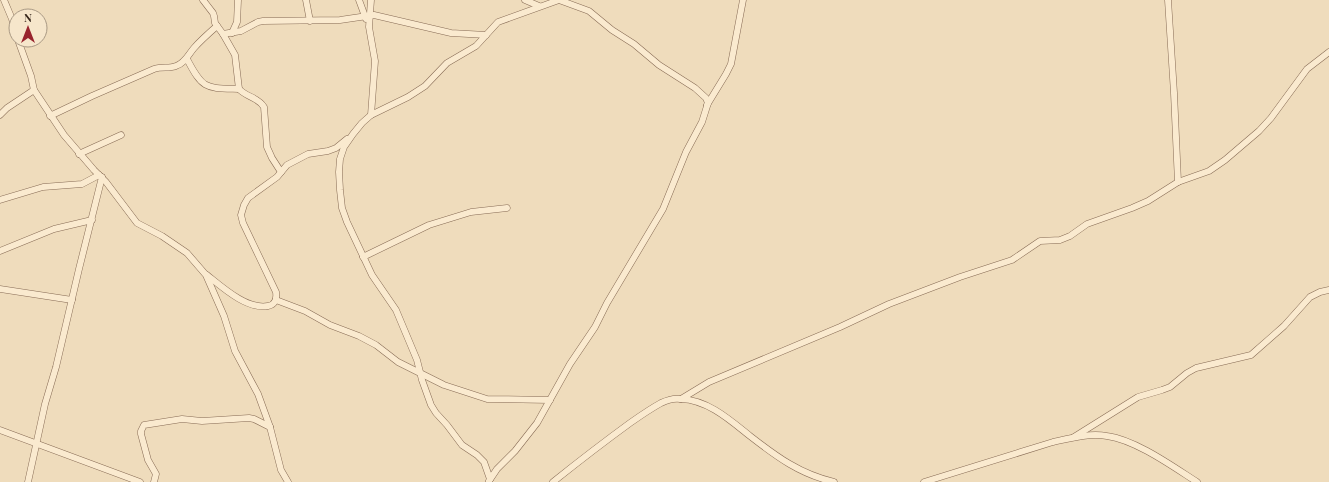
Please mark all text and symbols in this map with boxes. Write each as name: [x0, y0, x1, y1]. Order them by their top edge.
north arrow: [8, 8, 48, 48]
text: N: [24, 10, 32, 25]

